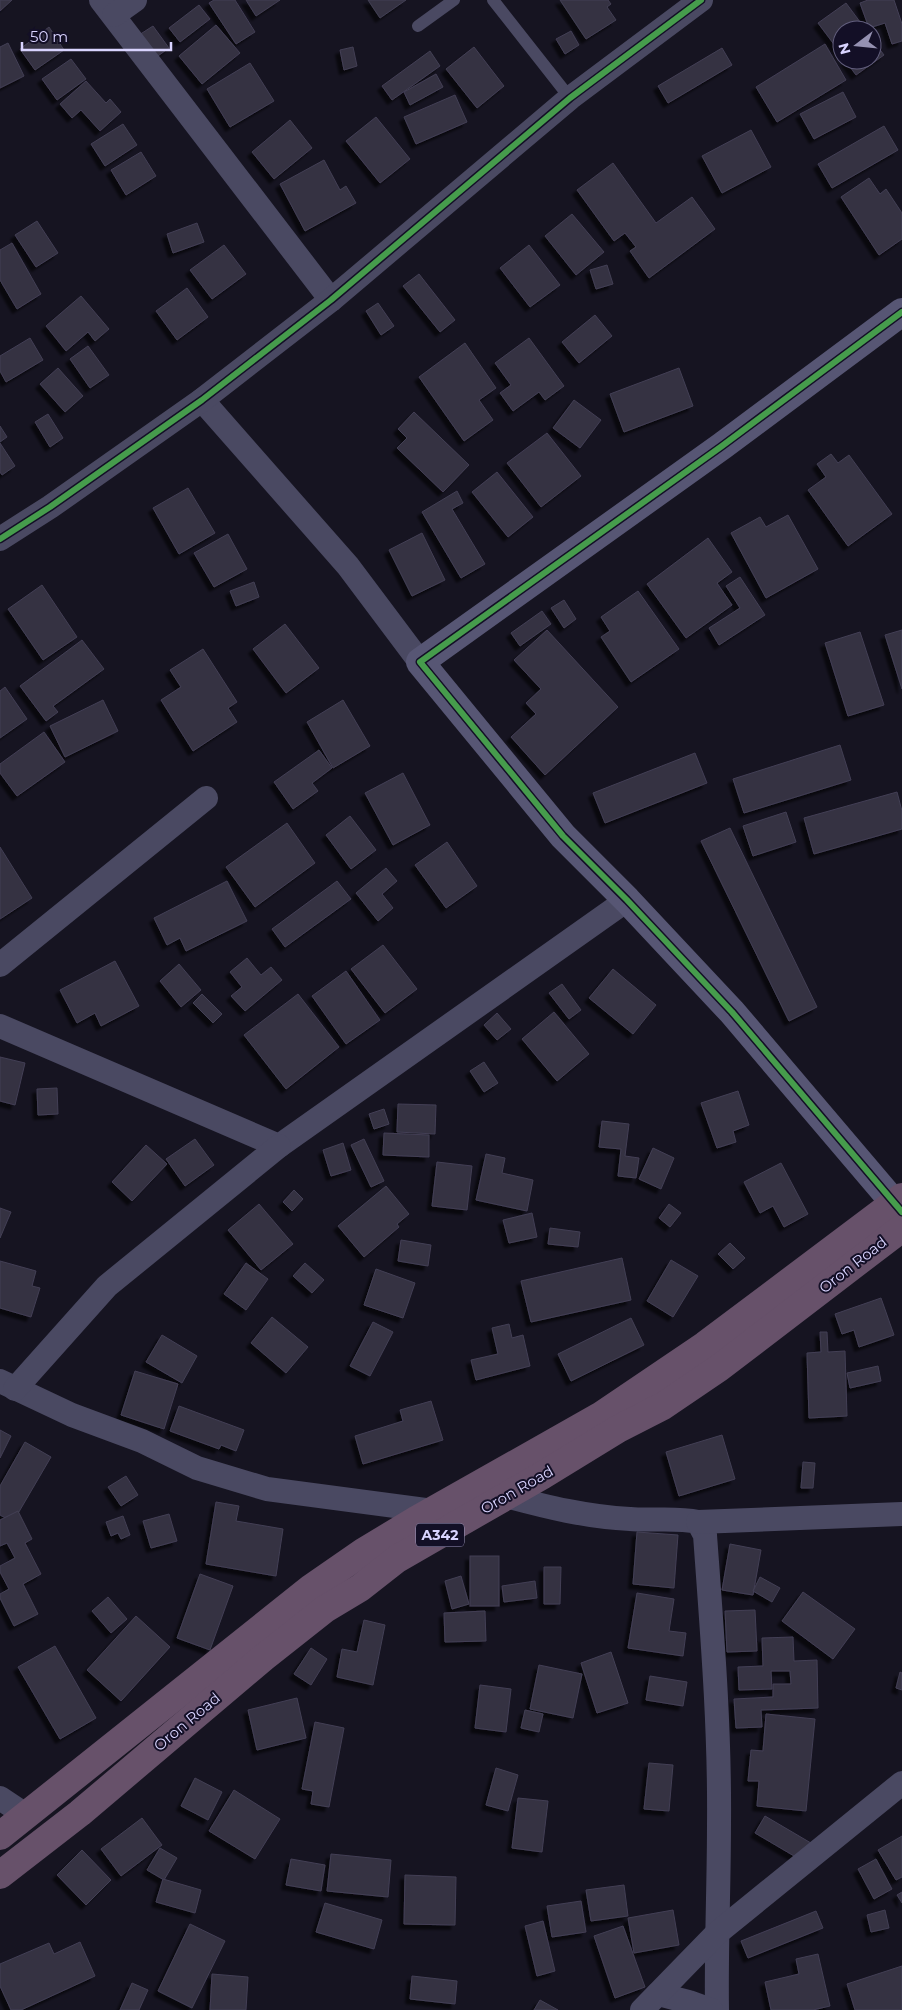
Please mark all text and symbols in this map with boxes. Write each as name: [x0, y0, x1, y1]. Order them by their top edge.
scale bar: [22, 20, 171, 52]
north arrow: [832, 20, 882, 70]
text: 50 m: [30, 27, 68, 46]
text: N: [834, 41, 855, 57]
street label: Oron Road: [815, 1232, 890, 1297]
street label: Oron Road: [477, 1461, 557, 1518]
road number: A342: [416, 1524, 464, 1546]
street label: Oron Road: [150, 1688, 224, 1755]

